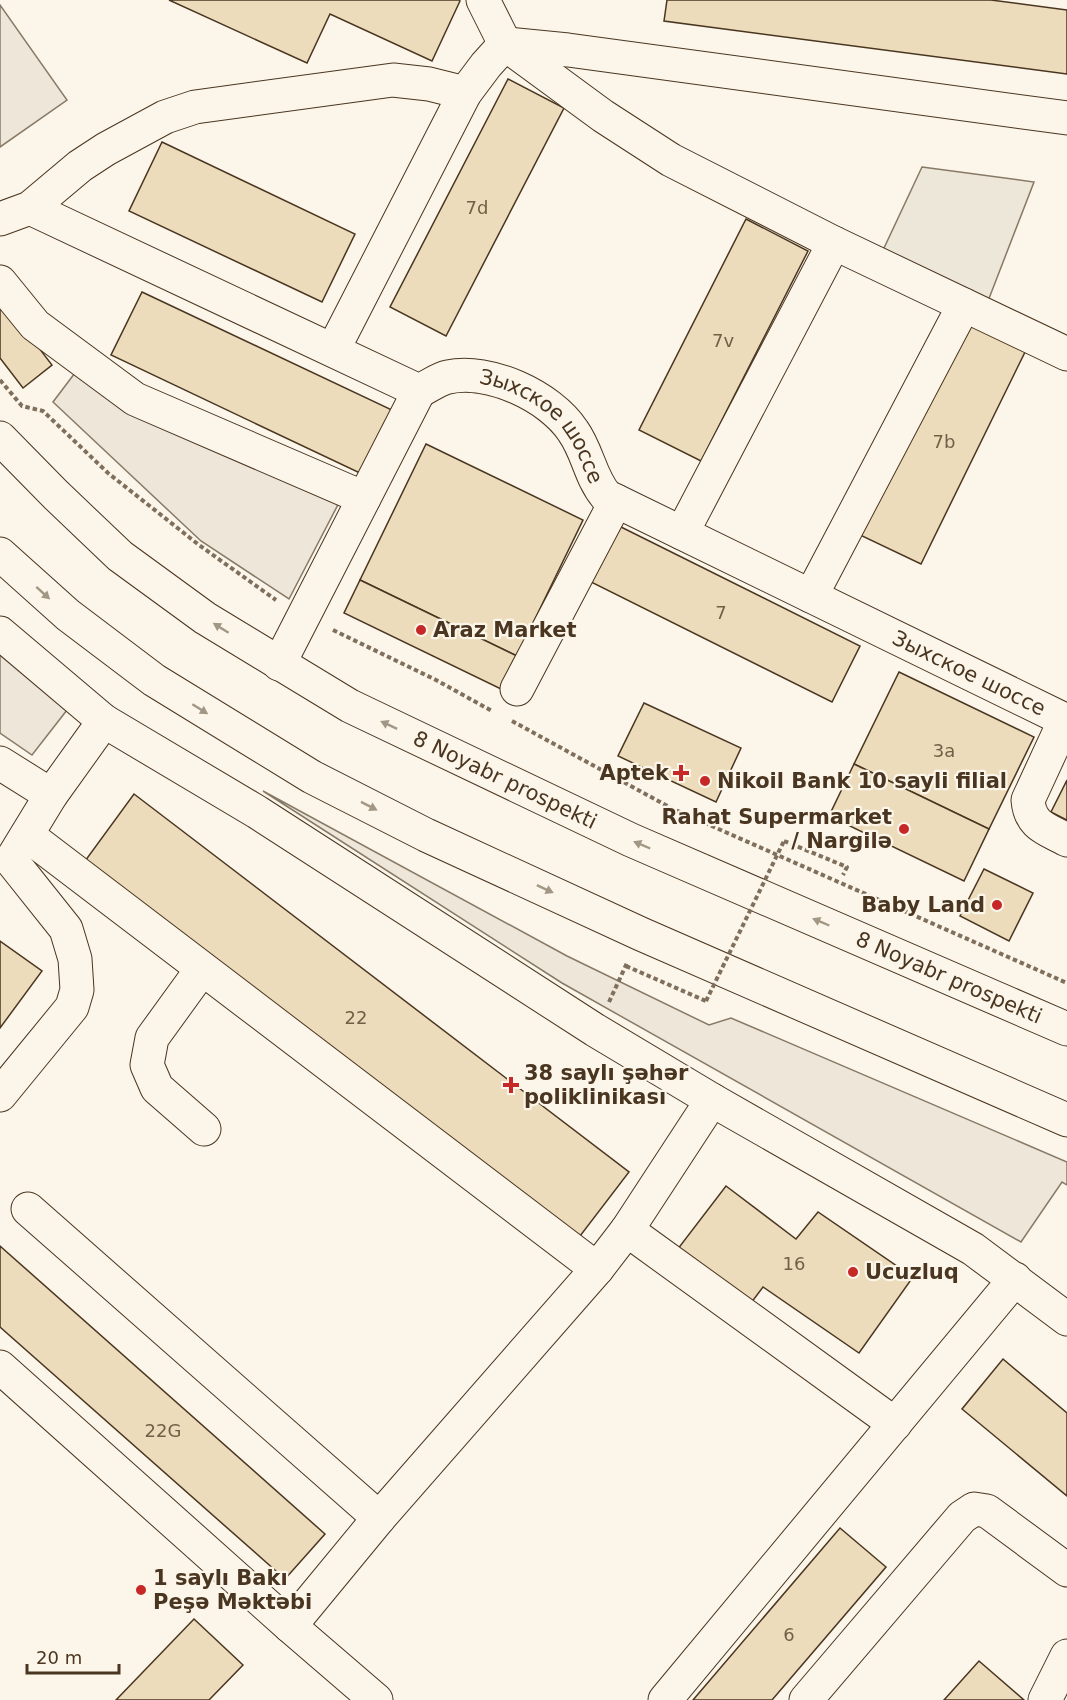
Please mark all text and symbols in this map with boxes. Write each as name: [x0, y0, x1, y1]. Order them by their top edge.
house number: 7d: [466, 197, 488, 218]
house number: 7v: [712, 330, 734, 351]
street label: Зыхское шоссе: [478, 365, 608, 487]
house number: 7b: [933, 431, 955, 452]
one-way arrow: [36, 586, 51, 600]
house number: 7: [715, 602, 727, 623]
place label: Araz Market: [433, 618, 576, 642]
one-way arrow: [213, 622, 229, 633]
marker: Araz Market: [414, 623, 428, 637]
street label: Зыхское шоссе: [889, 626, 1049, 721]
one-way arrow: [192, 703, 208, 714]
one-way arrow: [381, 721, 398, 730]
street label: 8 Noyabr prospekti: [409, 726, 601, 834]
house number: 3a: [933, 740, 955, 761]
place label: Aptek: [599, 761, 670, 785]
marker: Aptek: [674, 766, 688, 780]
place label: Nikoil Bank 10 sayli filial: [717, 769, 1007, 793]
marker: Nikoil Bank 10 sayli filial: [698, 774, 712, 788]
one-way arrow: [360, 800, 378, 810]
place label: Rahat Supermarket / Nargilə: [661, 805, 892, 853]
marker: Rahat Supermarket / Nargilə: [897, 822, 911, 836]
one-way arrow: [632, 840, 650, 850]
one-way arrow: [537, 885, 554, 894]
place label: Baby Land: [861, 893, 985, 917]
marker: Baby Land: [990, 898, 1004, 912]
one-way arrow: [811, 917, 829, 927]
street label: 8 Noyabr prospekti: [852, 927, 1046, 1029]
house number: 22: [345, 1007, 367, 1028]
place label: 38 saylı şəhər poliklinikası: [524, 1061, 689, 1109]
marker: 38 saylı şəhər poliklinikası: [502, 1076, 520, 1094]
house number: 16: [783, 1253, 805, 1274]
place label: Ucuzluq: [865, 1260, 959, 1284]
marker: Ucuzluq: [846, 1265, 860, 1279]
house number: 22G: [145, 1420, 181, 1441]
place label: 1 saylı Bakı Peşə Məktəbi: [153, 1566, 312, 1614]
marker: 1 saylı Bakı Peşə Məktəbi: [134, 1583, 148, 1597]
house number: 6: [783, 1624, 795, 1645]
scale bar: [27, 1637, 118, 1675]
text: 20 m: [36, 1647, 82, 1668]

